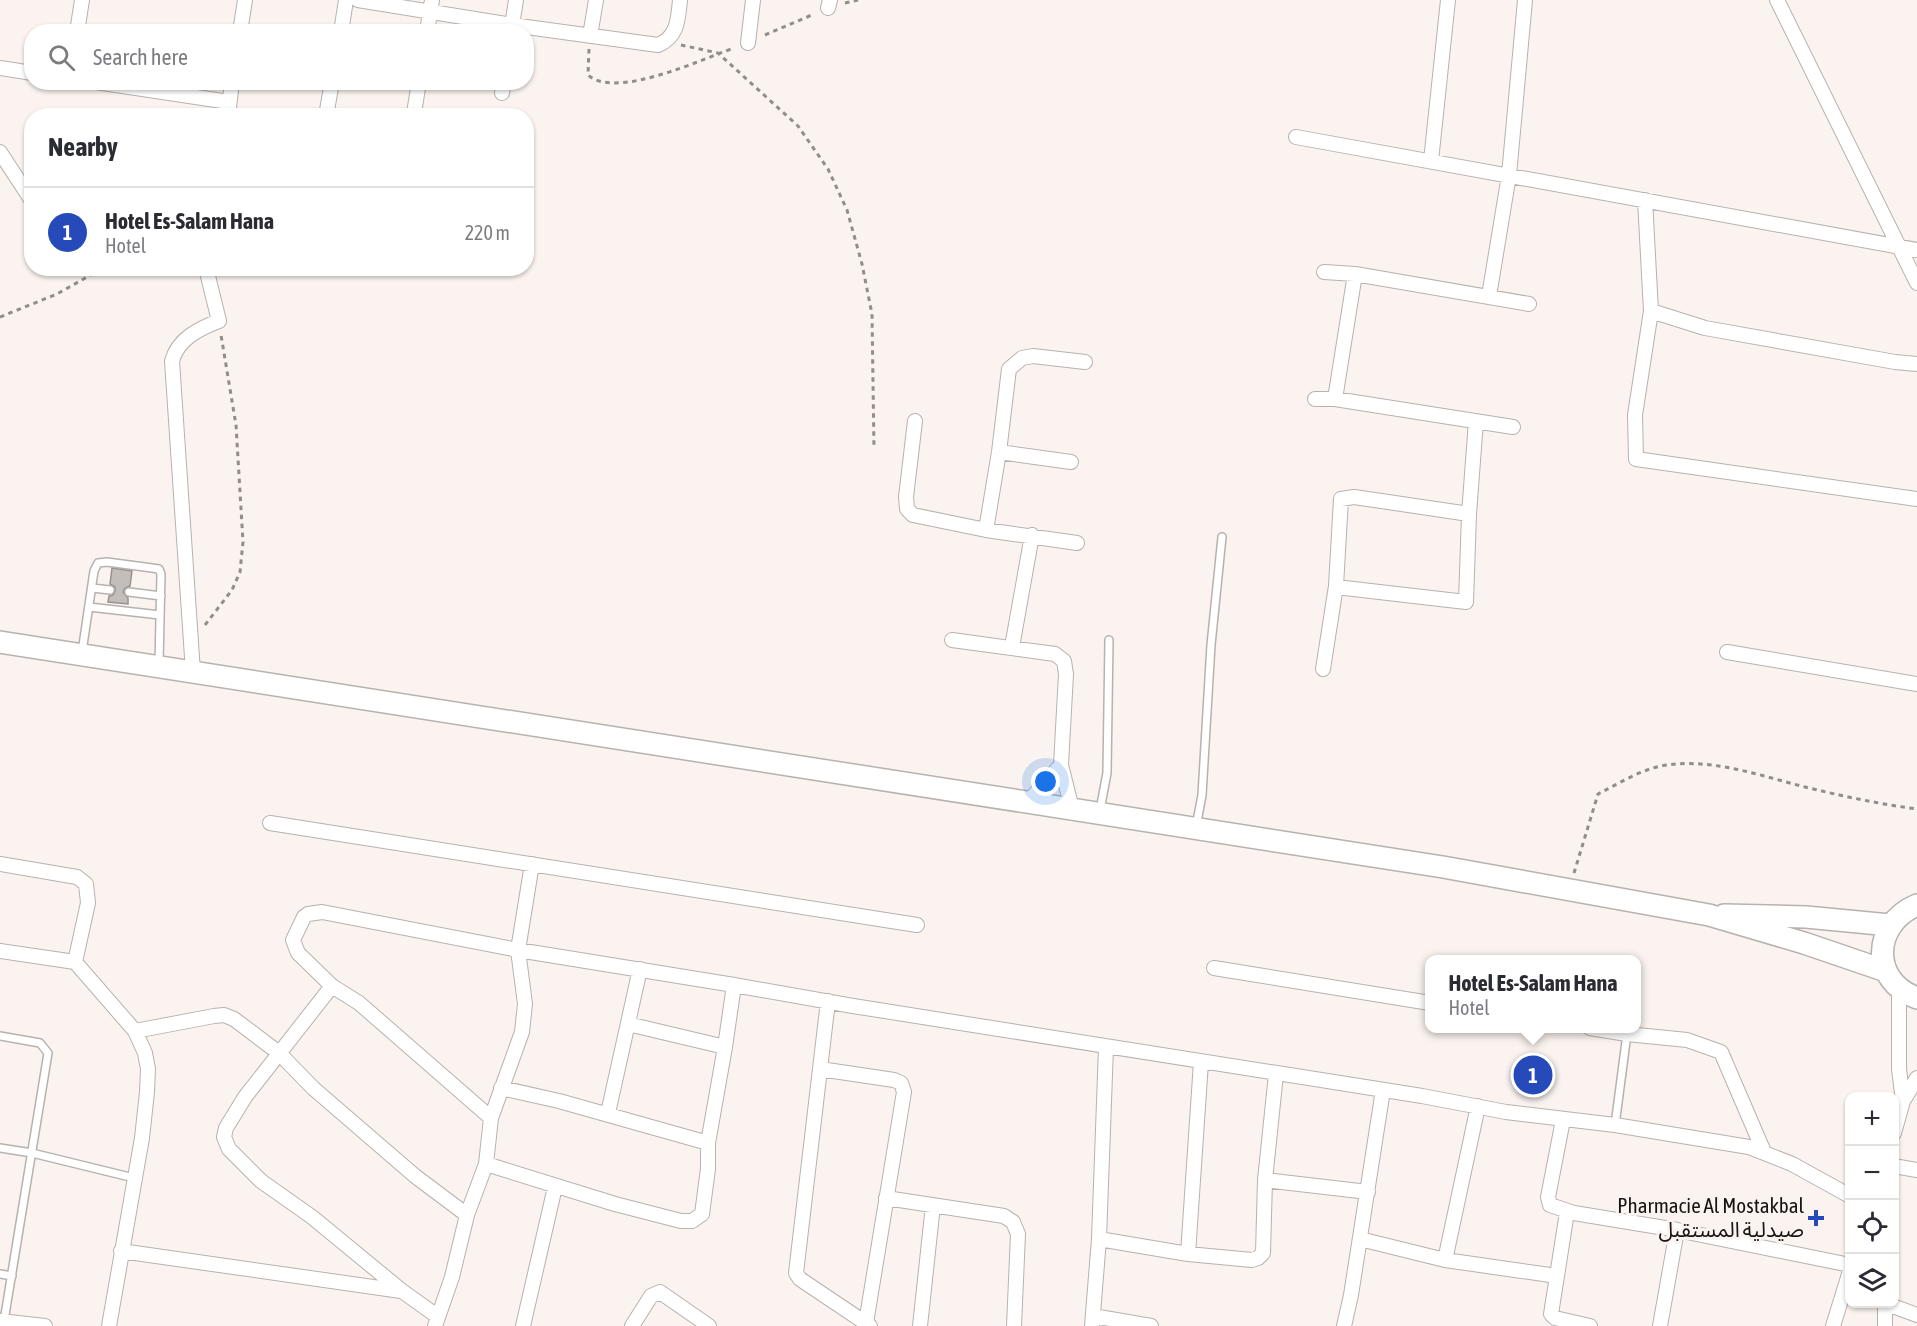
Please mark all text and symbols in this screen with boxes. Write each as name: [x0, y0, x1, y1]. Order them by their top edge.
search box: [24, 24, 534, 90]
icon: search: [45, 41, 78, 74]
text: Search here: [93, 44, 188, 70]
text: Nearby: [48, 132, 118, 162]
text: Hotel Es-Salam Hana: [105, 208, 274, 234]
text: 1: [63, 221, 72, 244]
text: 220 m: [465, 221, 510, 244]
text: Hotel: [105, 234, 146, 257]
your location: [1031, 767, 1060, 796]
popup: [1425, 955, 1641, 1033]
text: Hotel Es-Salam Hana: [1448, 970, 1618, 996]
text: Hotel: [1448, 996, 1489, 1019]
pin: 1: [1514, 1052, 1552, 1098]
map controls: [1845, 1092, 1899, 1308]
button: +: [1845, 1092, 1899, 1146]
button: −: [1845, 1146, 1899, 1200]
place label: Pharmacie Al Mostakbal صيدلية المستقبل: [1617, 1193, 1804, 1242]
button: locate: [1845, 1200, 1899, 1254]
marker: Pharmacie Al Mostakbal صيدلية المستقبل: [1809, 1211, 1823, 1225]
button: layers: [1845, 1254, 1899, 1308]

